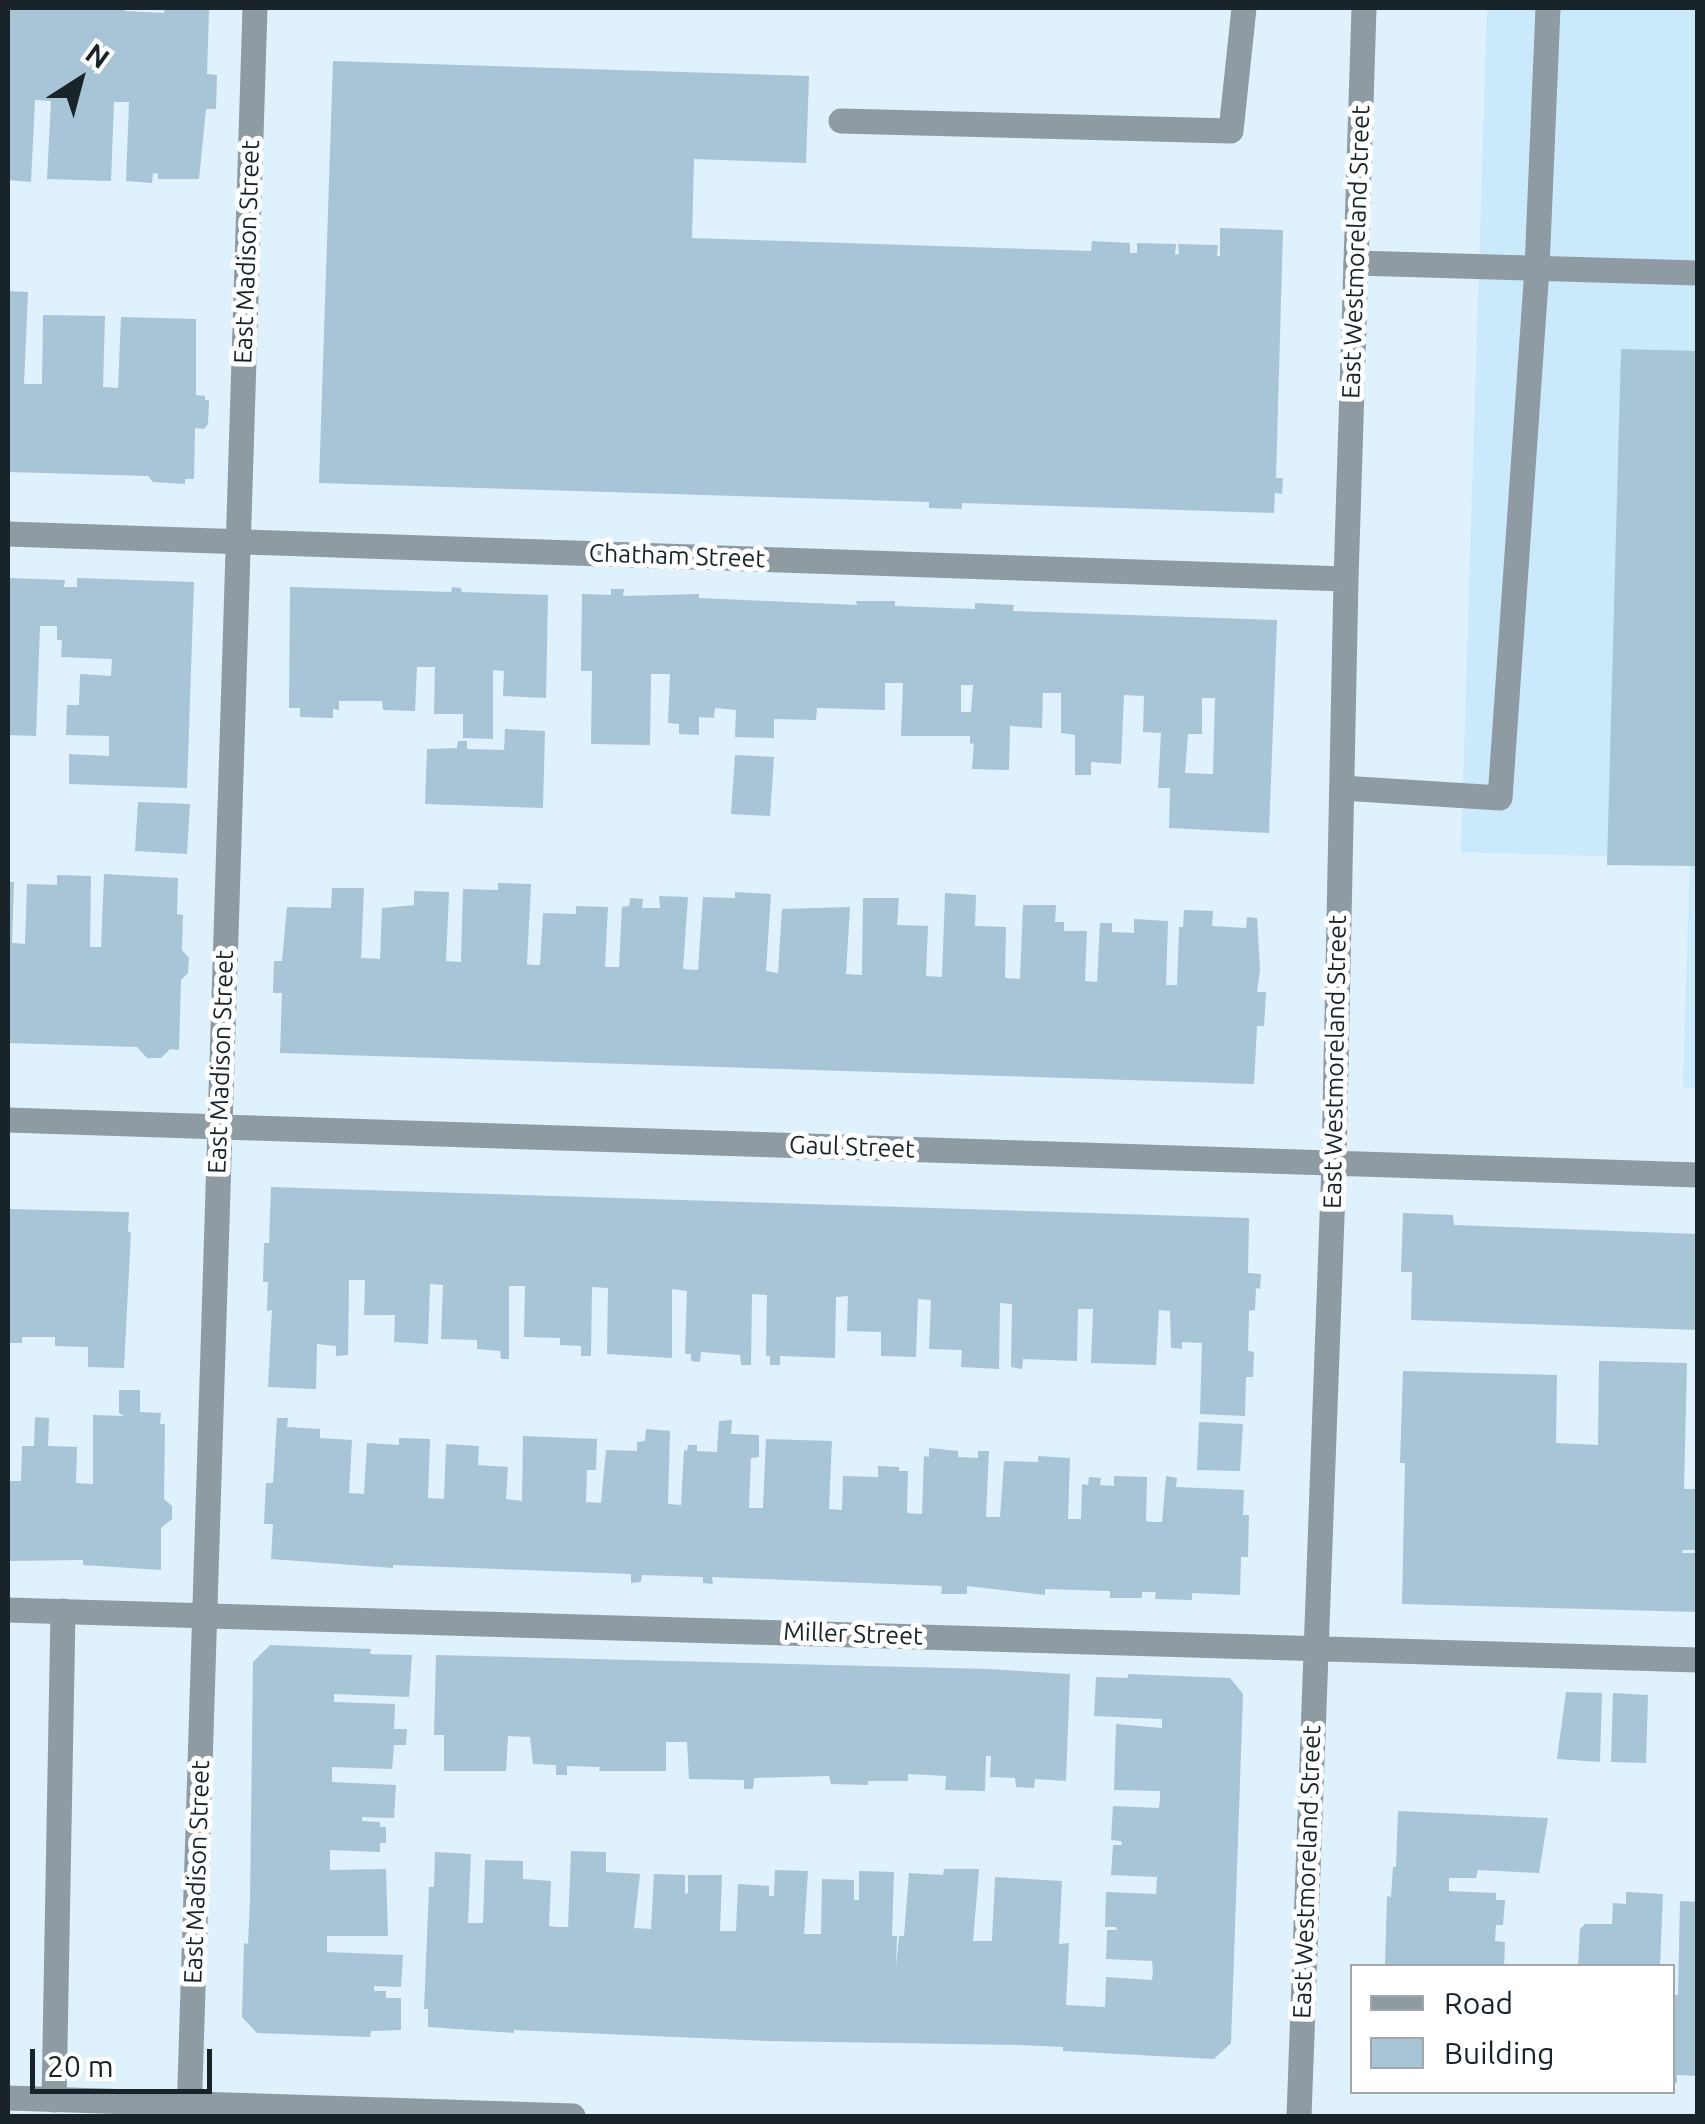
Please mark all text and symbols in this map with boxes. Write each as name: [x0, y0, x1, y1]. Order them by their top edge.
north arrow: [30, 30, 130, 130]
text: N: [80, 37, 115, 74]
street label: East Westmoreland Street: [1336, 105, 1376, 399]
street label: East Madison Street: [228, 140, 266, 364]
street label: Chatham Street: [588, 538, 766, 574]
street label: East Westmoreland Street: [1317, 915, 1353, 1209]
street label: East Madison Street: [202, 950, 240, 1174]
street label: Gaul Street: [789, 1130, 915, 1164]
street label: Miller Street: [783, 1617, 923, 1651]
street label: East Westmoreland Street: [1287, 1725, 1327, 2019]
street label: East Madison Street: [178, 1760, 216, 1984]
legend: [1350, 1964, 1675, 2094]
text: Road: [1444, 1986, 1513, 2020]
scale bar: [35, 2029, 218, 2091]
text: Building: [1444, 2036, 1555, 2070]
text: 20 m: [47, 2049, 114, 2083]

